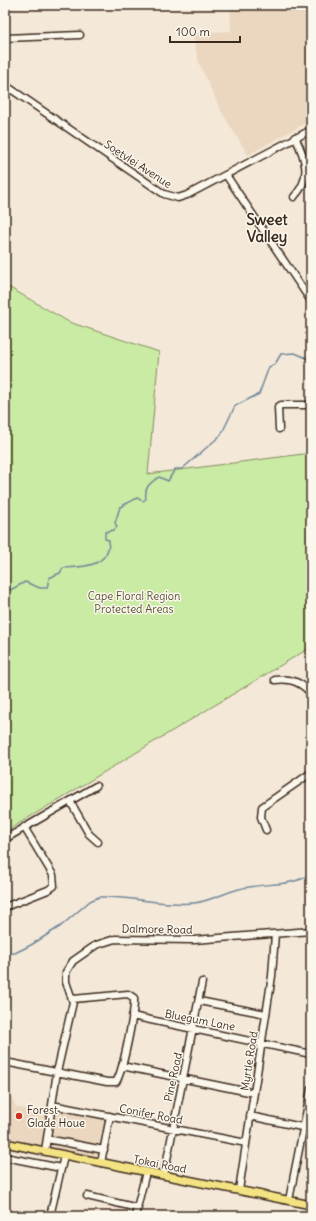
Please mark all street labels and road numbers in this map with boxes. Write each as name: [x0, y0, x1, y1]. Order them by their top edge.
street label: Soetvlei Avenue: [102, 137, 174, 191]
street label: Dalmore Road: [121, 921, 193, 937]
street label: Bluegum Lane: [164, 1006, 236, 1034]
street label: Myrtle Road: [237, 1030, 261, 1092]
street label: Pine Road: [161, 1051, 185, 1103]
street label: Conifer Road: [118, 1101, 184, 1127]
street label: Tokai Road: [132, 1152, 188, 1176]

